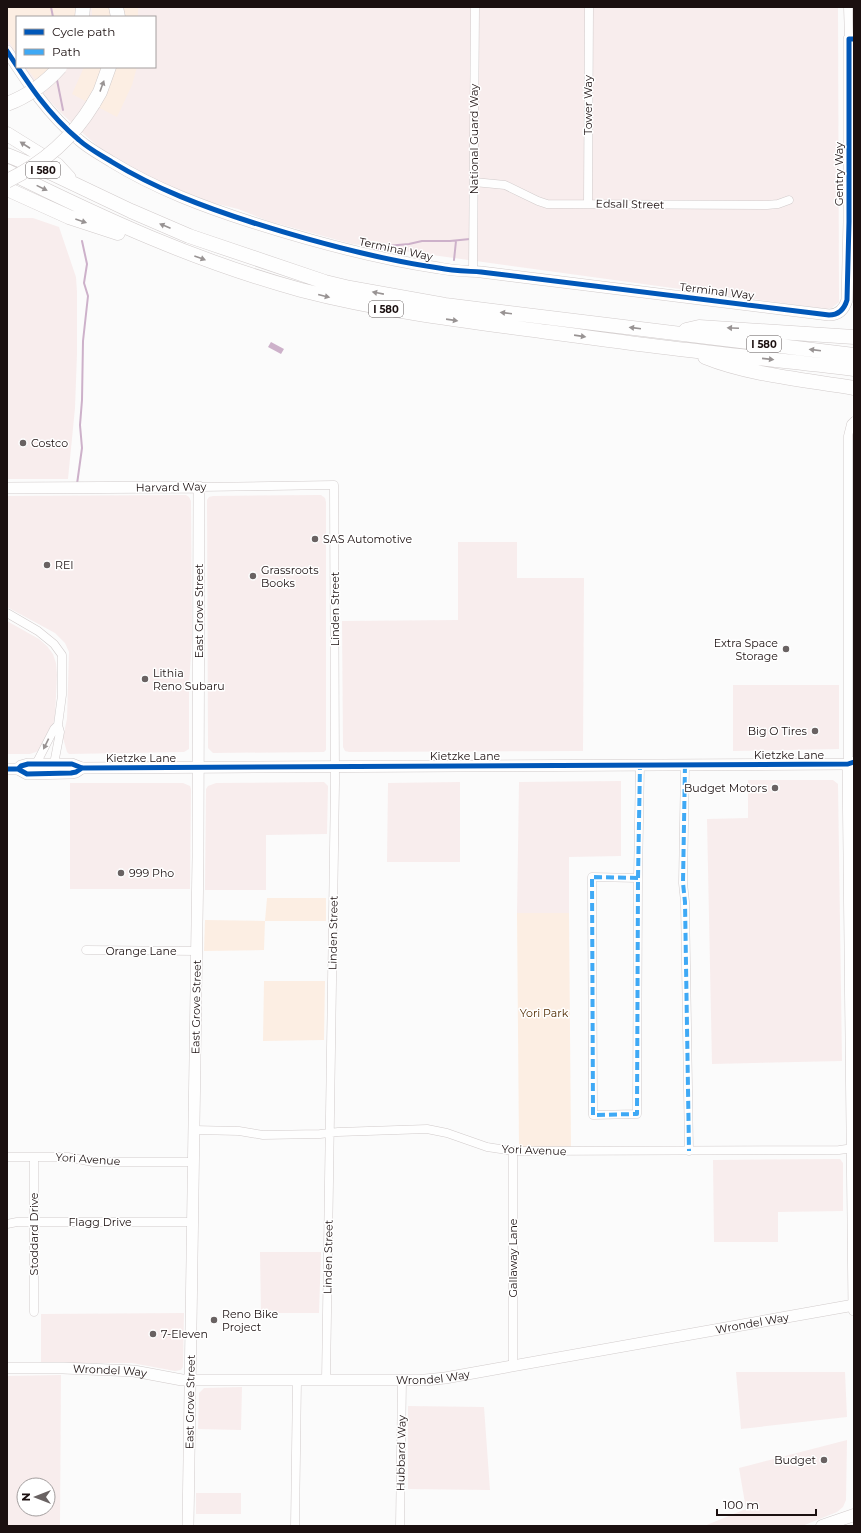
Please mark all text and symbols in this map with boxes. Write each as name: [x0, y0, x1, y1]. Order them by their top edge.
legend: [16, 16, 156, 68]
text: Cycle path: [52, 24, 115, 39]
text: Path: [52, 44, 81, 59]
street label: Tower Way: [581, 75, 595, 135]
one-way arrow: [100, 79, 106, 91]
street label: National Guard Way: [467, 84, 481, 194]
one-way arrow: [20, 141, 31, 149]
street label: Gentry Way: [832, 142, 846, 206]
road number: I 580: [26, 162, 60, 178]
one-way arrow: [36, 185, 48, 191]
street label: Edsall Street: [596, 196, 665, 212]
one-way arrow: [76, 218, 88, 224]
one-way arrow: [160, 223, 171, 229]
street label: Terminal Way: [358, 234, 434, 264]
one-way arrow: [194, 255, 206, 261]
street label: Terminal Way: [679, 279, 755, 303]
one-way arrow: [372, 290, 384, 296]
one-way arrow: [318, 293, 330, 299]
road number: I 580: [369, 301, 403, 317]
one-way arrow: [500, 309, 512, 316]
one-way arrow: [445, 317, 458, 323]
one-way arrow: [629, 325, 641, 331]
one-way arrow: [727, 325, 739, 332]
one-way arrow: [574, 333, 587, 339]
road number: I 580: [747, 336, 781, 352]
one-way arrow: [809, 347, 821, 353]
one-way arrow: [762, 356, 774, 362]
place label: Costco: [31, 436, 68, 450]
marker: Costco: [18, 438, 28, 448]
street label: Harvard Way: [136, 479, 207, 495]
place label: SAS Automotive: [323, 532, 412, 546]
marker: SAS Automotive: [310, 534, 320, 544]
place label: REI: [55, 558, 74, 572]
marker: REI: [42, 560, 52, 570]
street label: East Grove Street: [192, 563, 206, 658]
place label: Grassroots Books: [261, 563, 319, 590]
marker: Grassroots Books: [248, 571, 258, 581]
street label: Linden Street: [328, 571, 342, 646]
place label: Extra Space Storage: [714, 636, 778, 663]
marker: Extra Space Storage: [781, 644, 791, 654]
place label: Lithia Reno Subaru: [153, 666, 225, 693]
marker: Lithia Reno Subaru: [140, 674, 150, 684]
place label: Big O Tires: [748, 724, 808, 738]
marker: Big O Tires: [810, 726, 820, 736]
one-way arrow: [43, 738, 50, 750]
street label: Kietzke Lane: [754, 748, 825, 762]
street label: Kietzke Lane: [430, 749, 501, 763]
street label: Kietzke Lane: [106, 751, 177, 765]
place label: Budget Motors: [684, 781, 768, 795]
marker: Budget Motors: [770, 783, 780, 793]
place label: 999 Pho: [129, 866, 174, 880]
marker: 999 Pho: [116, 868, 126, 878]
street label: Linden Street: [325, 895, 341, 970]
street label: Orange Lane: [105, 944, 177, 958]
street label: East Grove Street: [188, 959, 204, 1054]
park label: Yori Park: [520, 1006, 569, 1020]
street label: Yori Avenue: [501, 1142, 567, 1158]
street label: Yori Avenue: [55, 1150, 121, 1168]
street label: Stoddard Drive: [27, 1192, 41, 1275]
street label: Flagg Drive: [68, 1215, 132, 1229]
street label: Gallaway Lane: [506, 1218, 520, 1297]
street label: Linden Street: [320, 1219, 336, 1294]
place label: Reno Bike Project: [222, 1307, 278, 1334]
street label: Wrondel Way: [714, 1310, 790, 1337]
marker: Reno Bike Project: [209, 1315, 219, 1325]
place label: 7-Eleven: [161, 1327, 208, 1341]
marker: 7-Eleven: [148, 1329, 158, 1339]
street label: East Grove Street: [182, 1354, 198, 1449]
street label: Wrondel Way: [73, 1361, 148, 1380]
street label: Wrondel Way: [396, 1367, 471, 1387]
street label: Hubbard Way: [393, 1415, 409, 1491]
place label: Budget: [774, 1453, 817, 1467]
marker: Budget: [819, 1455, 829, 1465]
north arrow: [16, 1477, 56, 1517]
scale bar: [717, 1491, 816, 1517]
text: N: [19, 1493, 33, 1501]
text: 100 m: [723, 1497, 759, 1512]

